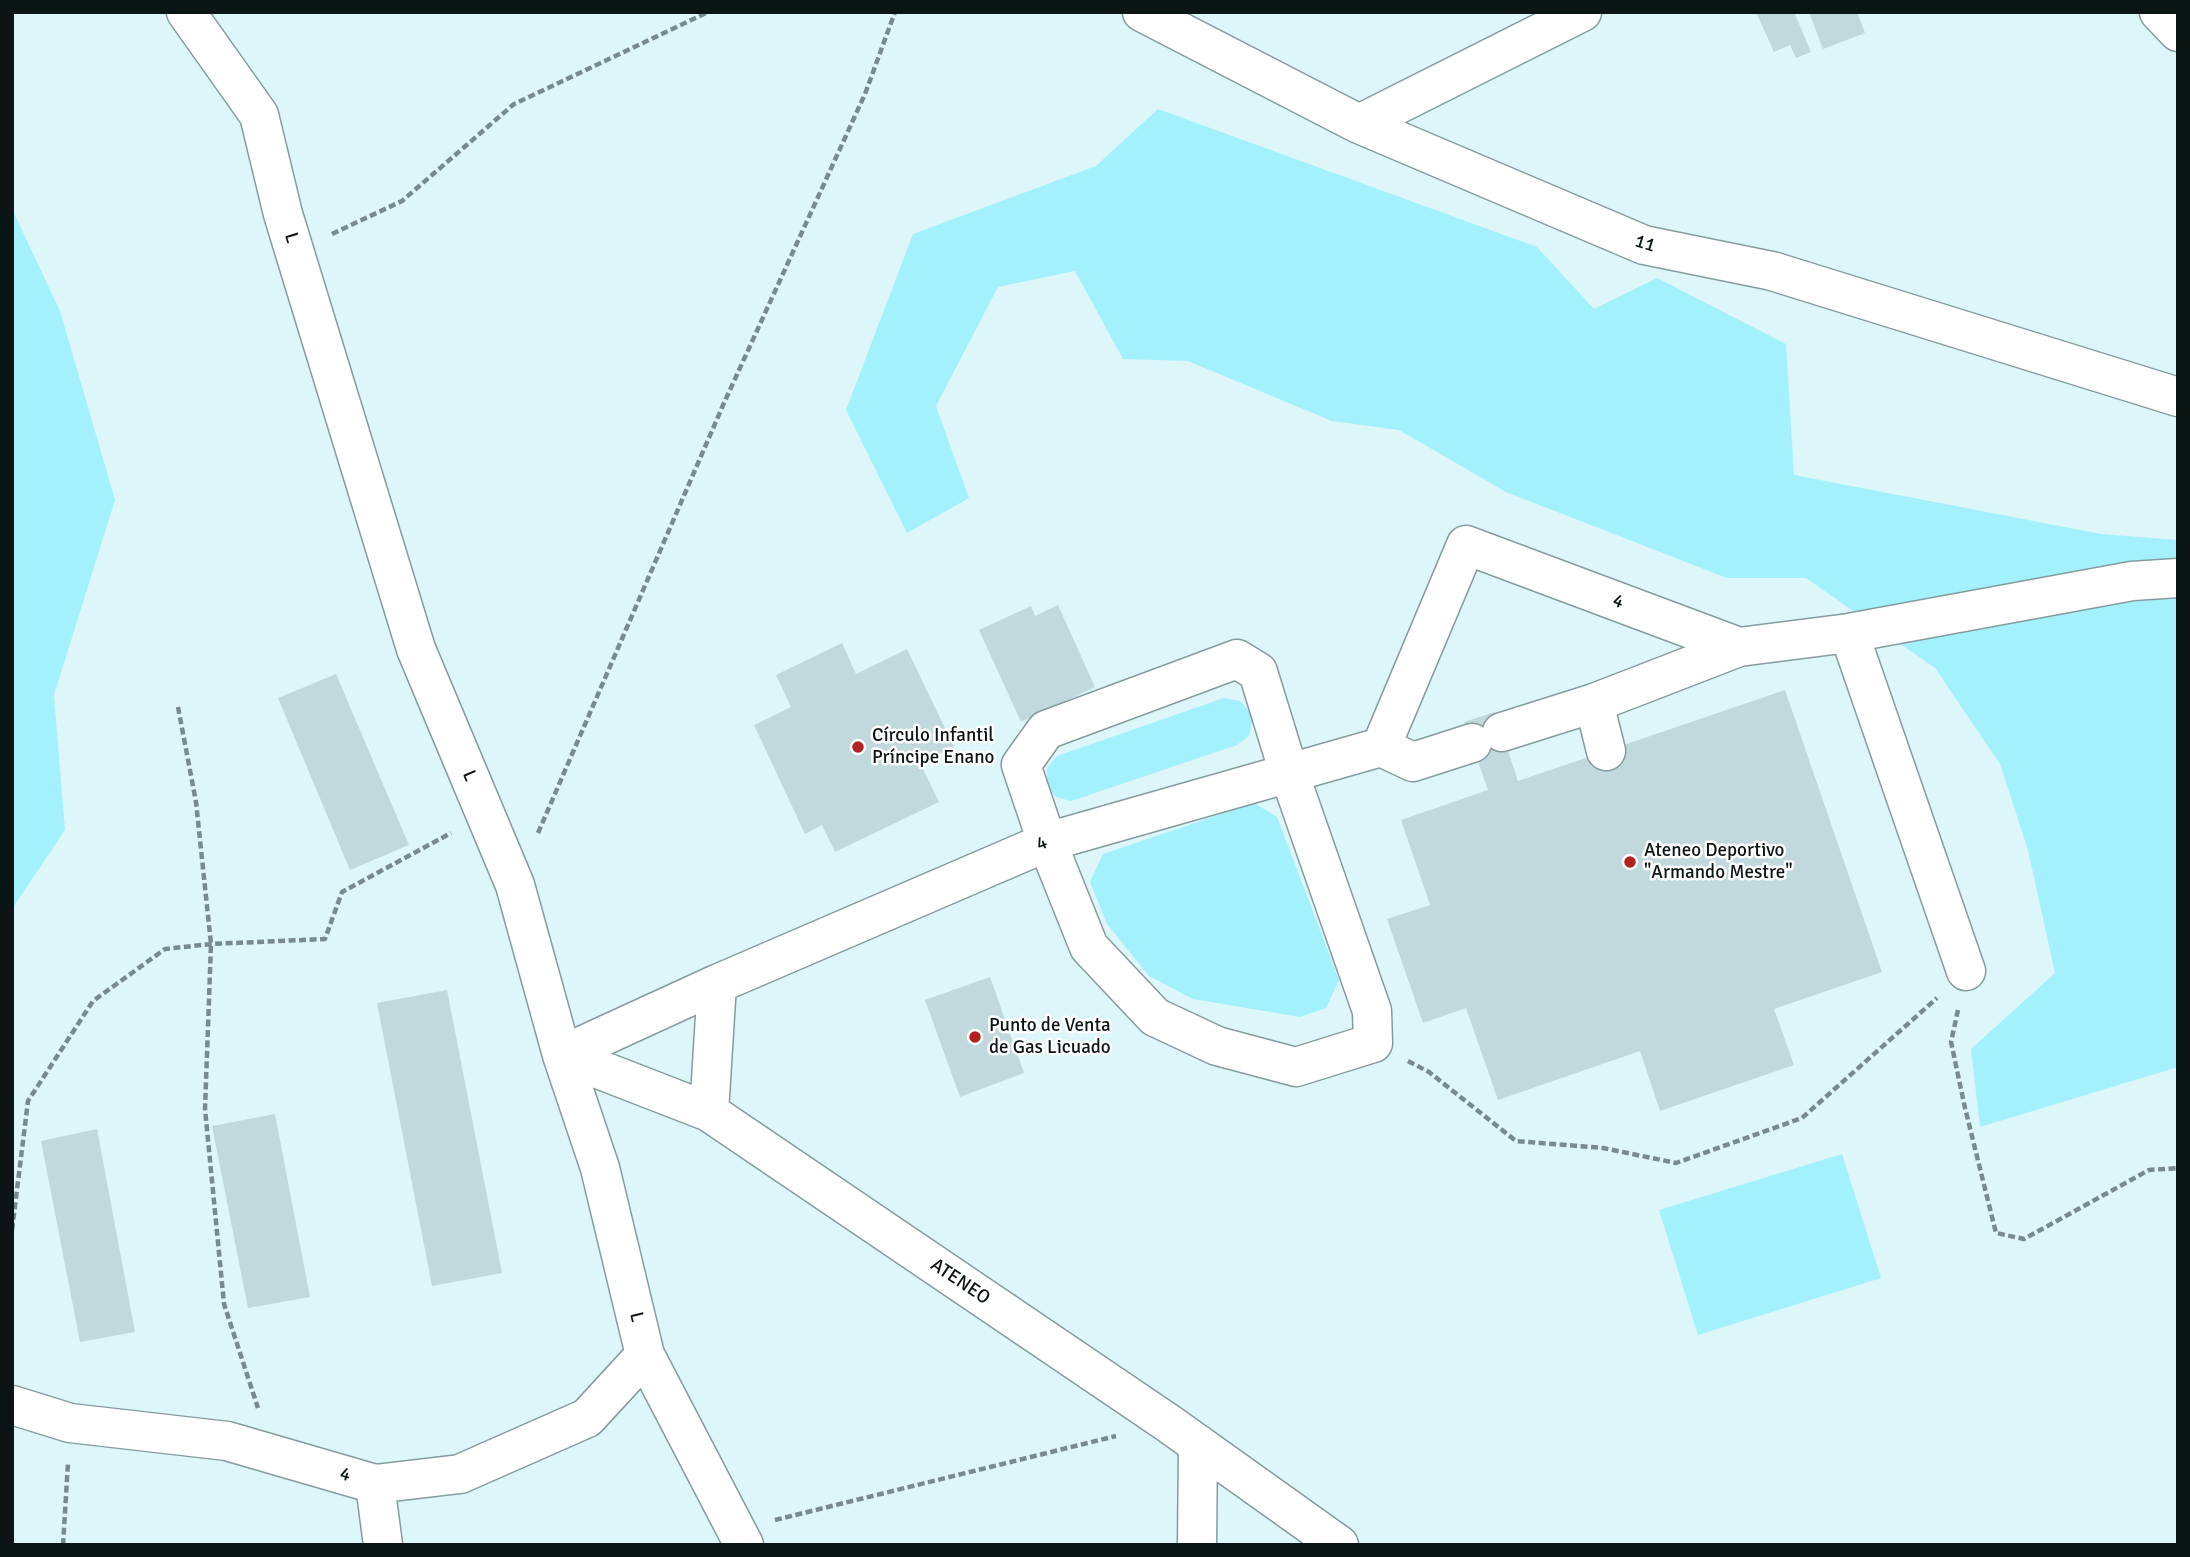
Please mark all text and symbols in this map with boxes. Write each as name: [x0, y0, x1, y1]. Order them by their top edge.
street label: L: [279, 230, 303, 246]
street label: 11: [1632, 230, 1658, 258]
street label: 4: [1609, 590, 1627, 614]
place label: Círculo Infantil Príncipe Enano: [872, 725, 994, 769]
marker: Círculo Infantil Príncipe Enano: [850, 739, 866, 755]
street label: L: [457, 767, 481, 785]
street label: 4: [1033, 832, 1051, 856]
place label: Ateneo Deportivo "Armando Mestre": [1644, 840, 1792, 884]
marker: Ateneo Deportivo "Armando Mestre": [1622, 854, 1638, 870]
place label: Punto de Venta de Gas Licuado: [989, 1015, 1111, 1059]
marker: Punto de Venta de Gas Licuado: [967, 1029, 983, 1045]
street label: ATENEO: [926, 1254, 994, 1310]
street label: L: [624, 1310, 648, 1324]
street label: 4: [337, 1463, 353, 1487]

